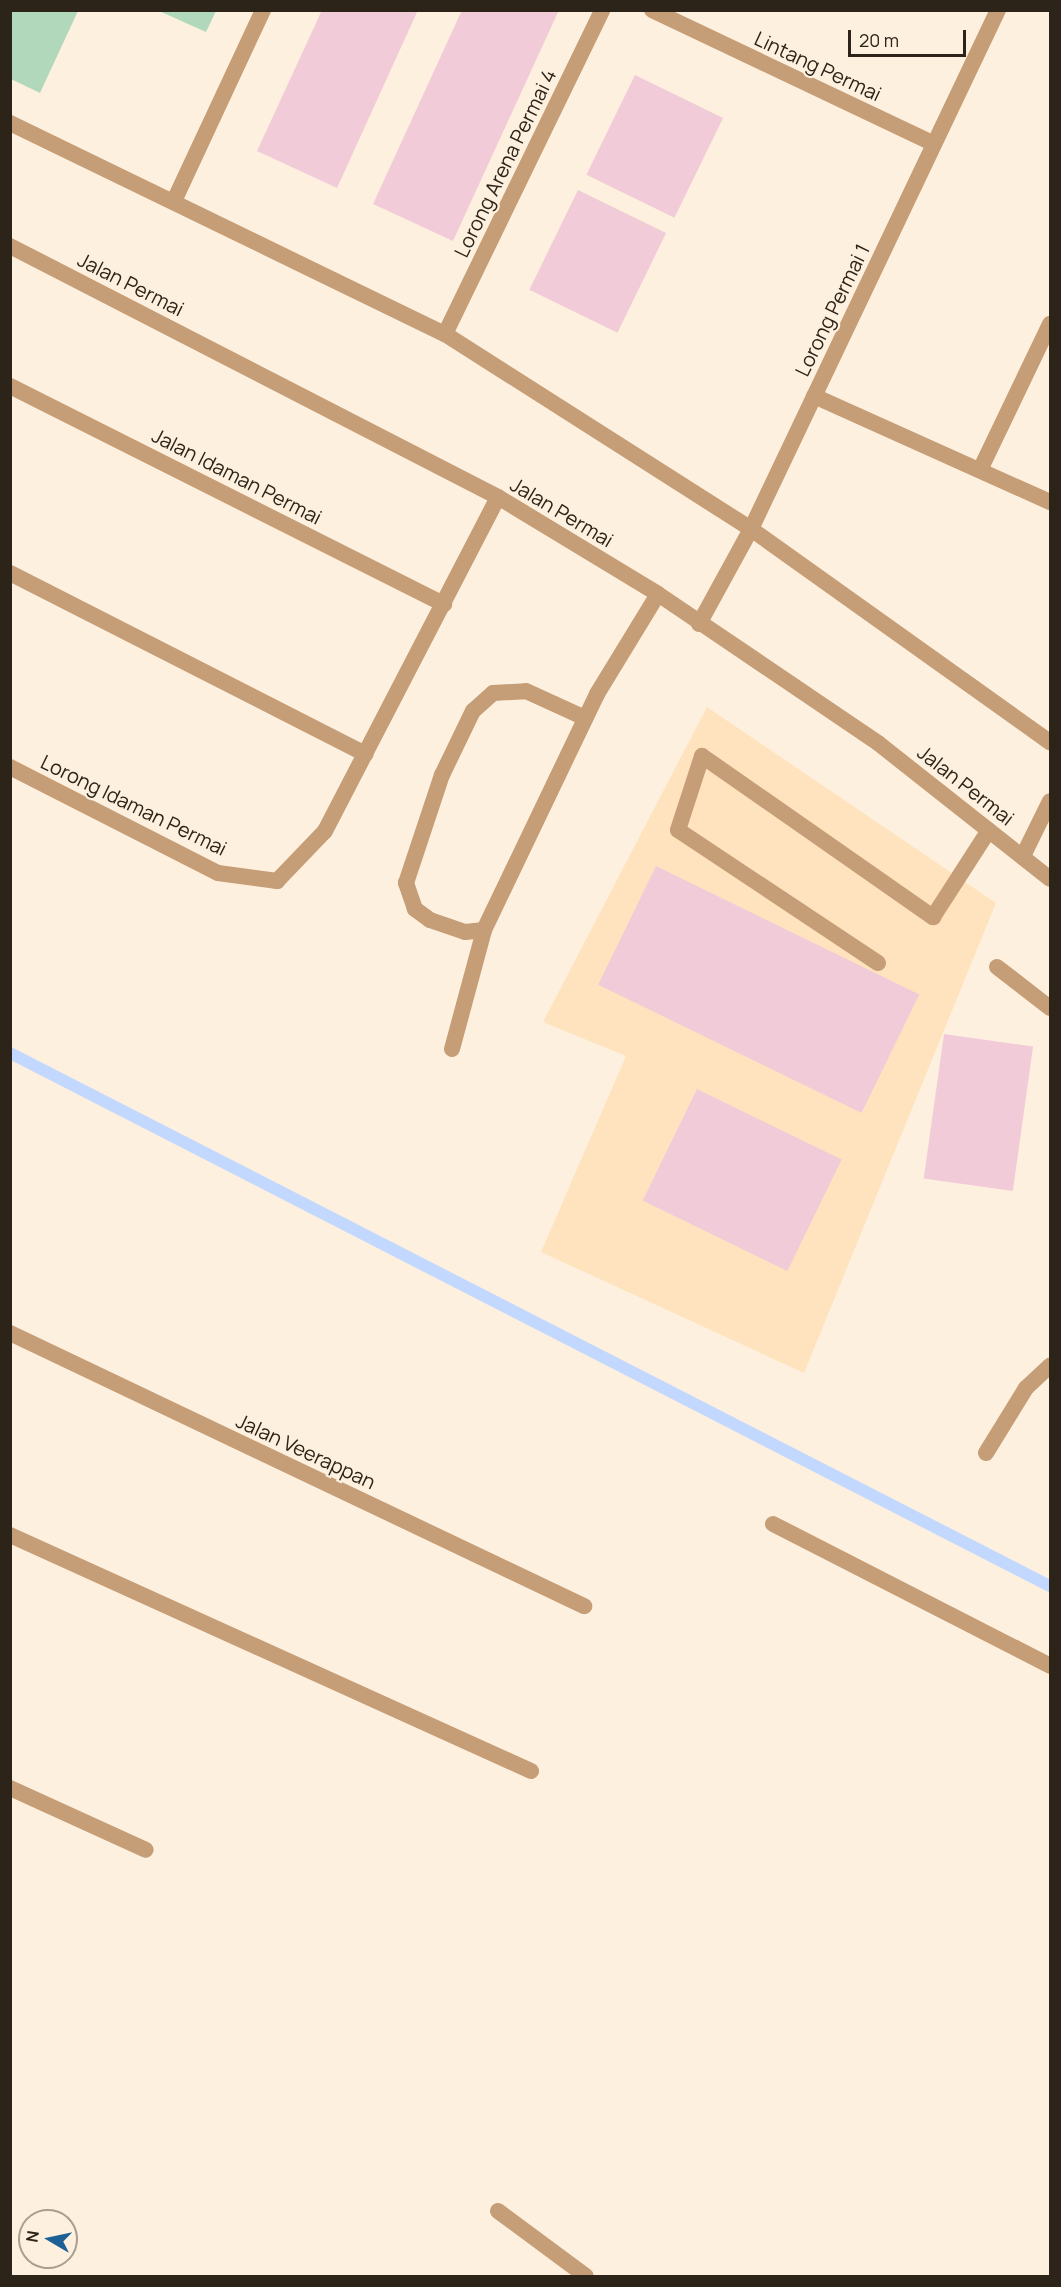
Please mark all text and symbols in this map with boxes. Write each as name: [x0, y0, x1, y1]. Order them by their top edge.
scale bar: [851, 18, 970, 56]
street label: Lintang Permai: [751, 26, 885, 106]
text: 20 m: [859, 28, 899, 52]
street label: Lorong Arena Permai 4: [449, 65, 561, 261]
street label: Lorong Permai 1: [790, 240, 874, 380]
street label: Jalan Permai: [74, 247, 188, 321]
street label: Jalan Idaman Permai: [148, 423, 326, 529]
street label: Jalan Permai: [506, 472, 618, 552]
street label: Jalan Permai: [913, 740, 1019, 830]
street label: Lorong Idaman Permai: [37, 750, 231, 860]
street label: Jalan Veerappan: [233, 1408, 379, 1494]
north arrow: [18, 2209, 78, 2269]
text: N: [20, 2229, 44, 2244]

